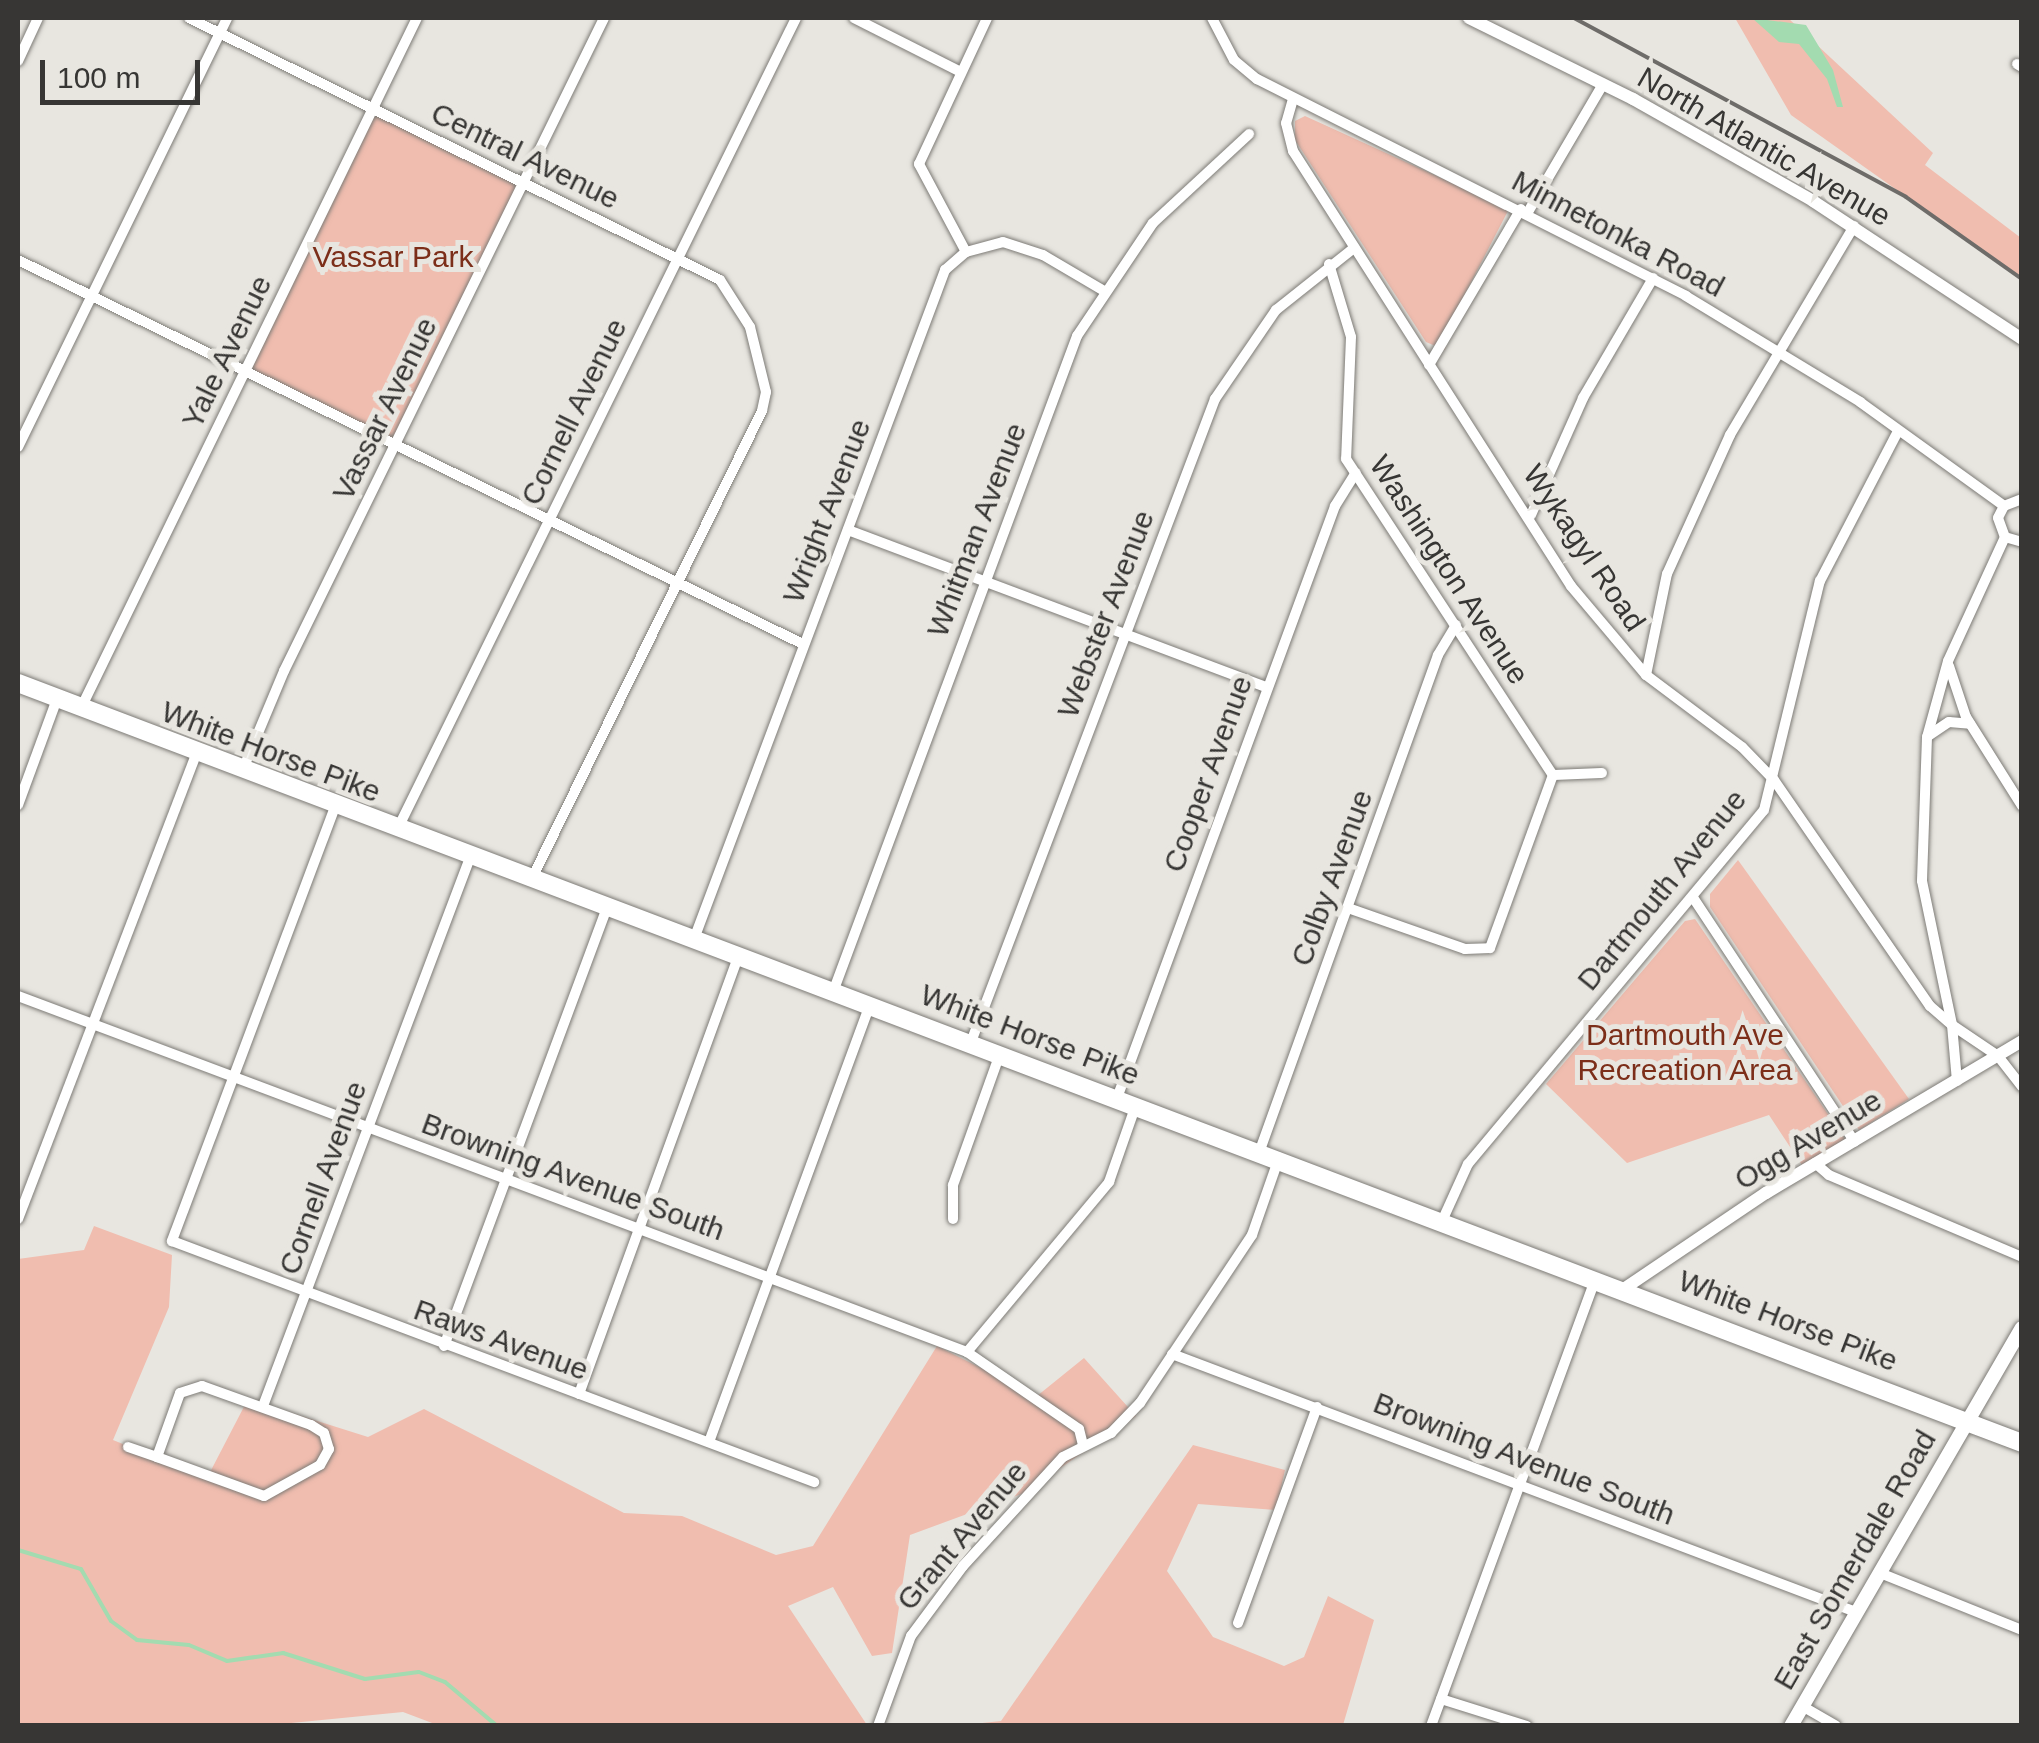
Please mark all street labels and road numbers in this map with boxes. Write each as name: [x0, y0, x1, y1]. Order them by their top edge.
street label: North Atlantic Avenue: [1630, 59, 1898, 235]
street label: Central Avenue: [424, 95, 626, 217]
street label: Minnetonka Road: [1506, 163, 1730, 305]
street label: Yale Avenue: [174, 269, 280, 435]
street label: Vassar Avenue: [325, 311, 445, 507]
street label: Cornell Avenue: [513, 312, 635, 512]
street label: Wright Avenue: [775, 413, 879, 609]
street label: Whitman Avenue: [919, 417, 1035, 643]
street label: Washington Avenue: [1361, 448, 1537, 692]
street label: Wykagyl Road: [1515, 458, 1653, 638]
street label: Webster Avenue: [1050, 505, 1162, 723]
street label: Cooper Avenue: [1156, 670, 1260, 878]
street label: White Horse Pike: [156, 694, 386, 810]
street label: Dartmouth Avenue: [1569, 782, 1755, 998]
street label: Colby Avenue: [1283, 784, 1381, 972]
street label: White Horse Pike: [915, 977, 1145, 1093]
street label: Cornell Avenue: [271, 1076, 375, 1280]
street label: Ogg Avenue: [1727, 1082, 1889, 1198]
street label: Browning Avenue South: [416, 1105, 730, 1249]
street label: White Horse Pike: [1673, 1263, 1903, 1379]
street label: Raws Avenue: [408, 1292, 594, 1388]
street label: Browning Avenue South: [1368, 1385, 1680, 1533]
street label: East Somerdale Road: [1766, 1424, 1944, 1696]
street label: Grant Avenue: [889, 1454, 1035, 1618]

